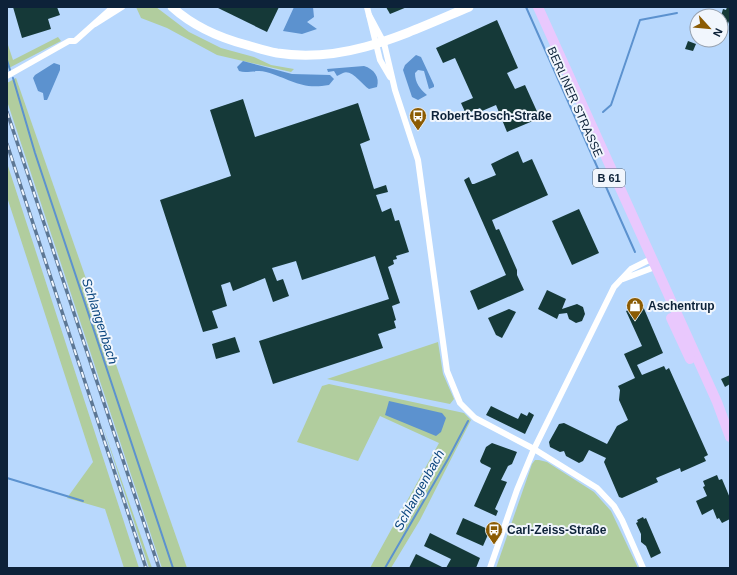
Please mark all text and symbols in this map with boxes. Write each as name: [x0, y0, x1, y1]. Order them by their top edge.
north arrow: [689, 8, 729, 48]
text: N: [711, 26, 725, 39]
street label: BERLINER STRASSE: [544, 45, 606, 159]
bus stop icon: Robert-Bosch-Straße: [408, 106, 428, 131]
place label: Robert-Bosch-Straße: [431, 109, 552, 123]
road number: B 61: [593, 169, 625, 187]
water label: Schlangenbach: [79, 276, 121, 366]
shop icon: Aschentrup: [625, 296, 645, 321]
place label: Aschentrup: [648, 299, 715, 313]
water label: Schlangenbach: [391, 447, 447, 533]
bus stop icon: Carl-Zeiss-Straße: [484, 520, 504, 545]
place label: Carl-Zeiss-Straße: [507, 523, 607, 537]

